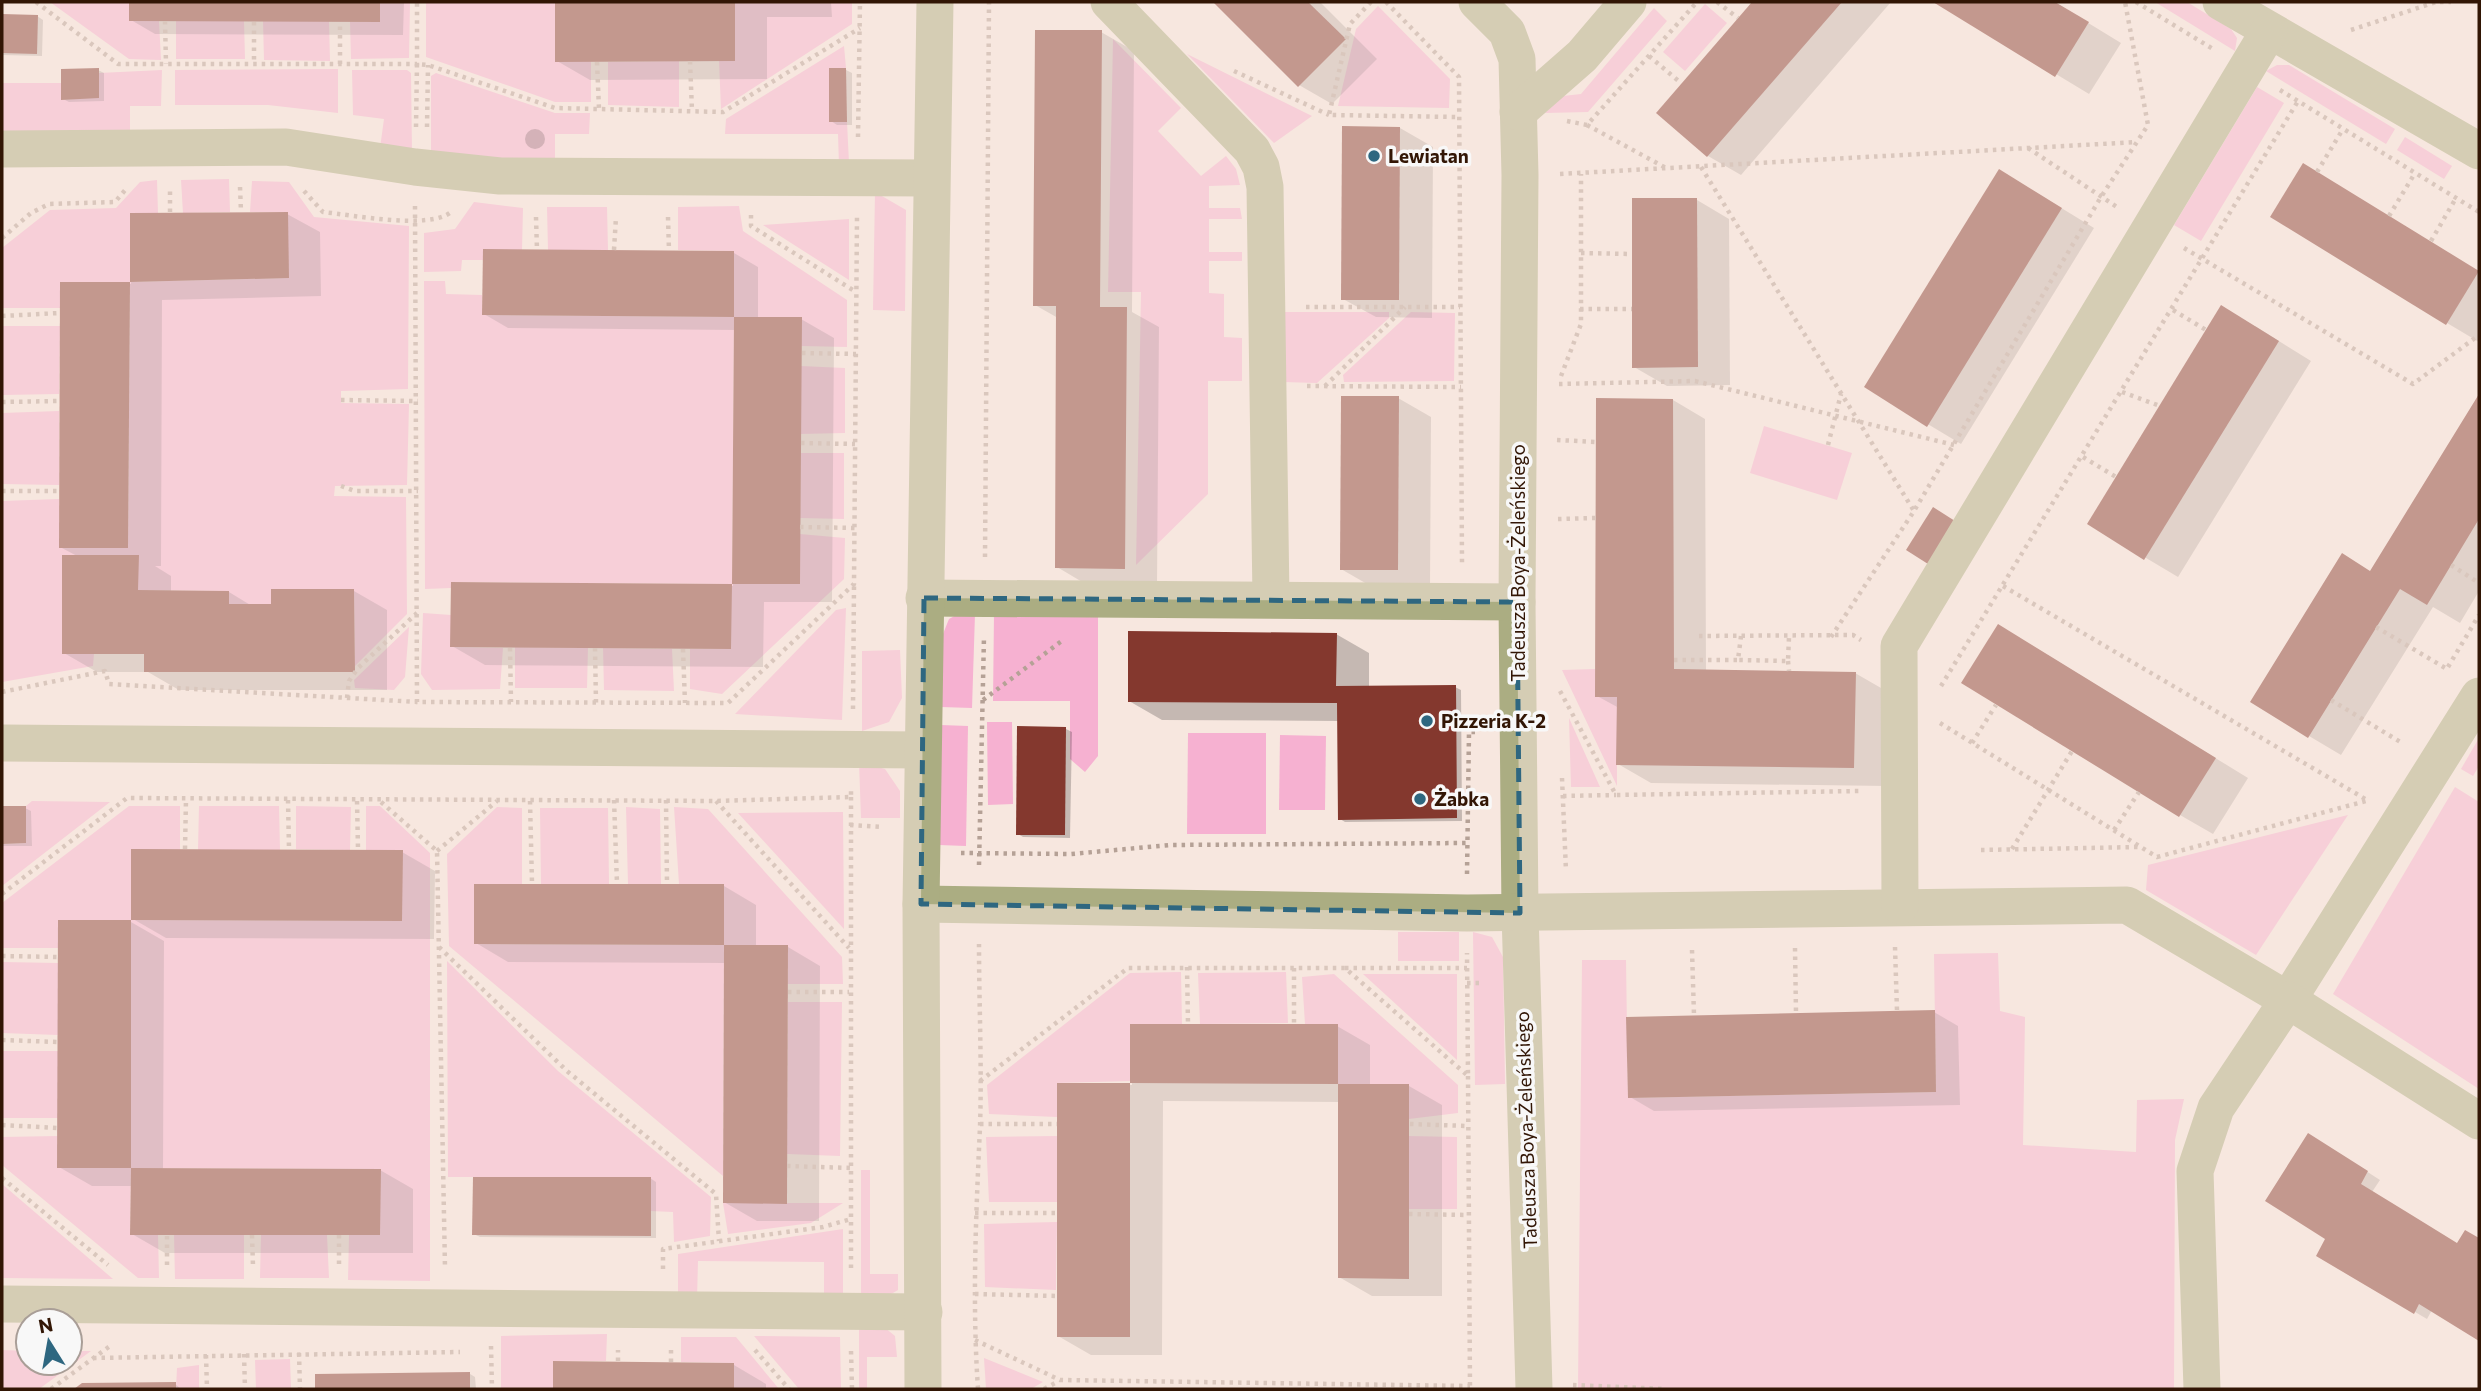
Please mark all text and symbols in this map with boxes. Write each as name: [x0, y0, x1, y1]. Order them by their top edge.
place label: Lewiatan: [1388, 144, 1469, 167]
marker: Lewiatan: [1366, 148, 1382, 164]
street label: Tadeusza Boya-Żeleńskiego: [1506, 444, 1529, 682]
place label: Pizzeria K-2: [1441, 709, 1546, 732]
marker: Pizzeria K-2: [1419, 713, 1435, 729]
place label: Żabka: [1434, 787, 1489, 810]
marker: Żabka: [1412, 791, 1428, 807]
street label: Tadeusza Boya-Żeleńskiego: [1510, 1011, 1541, 1249]
north arrow: [14, 1307, 84, 1377]
text: N: [36, 1312, 55, 1337]

